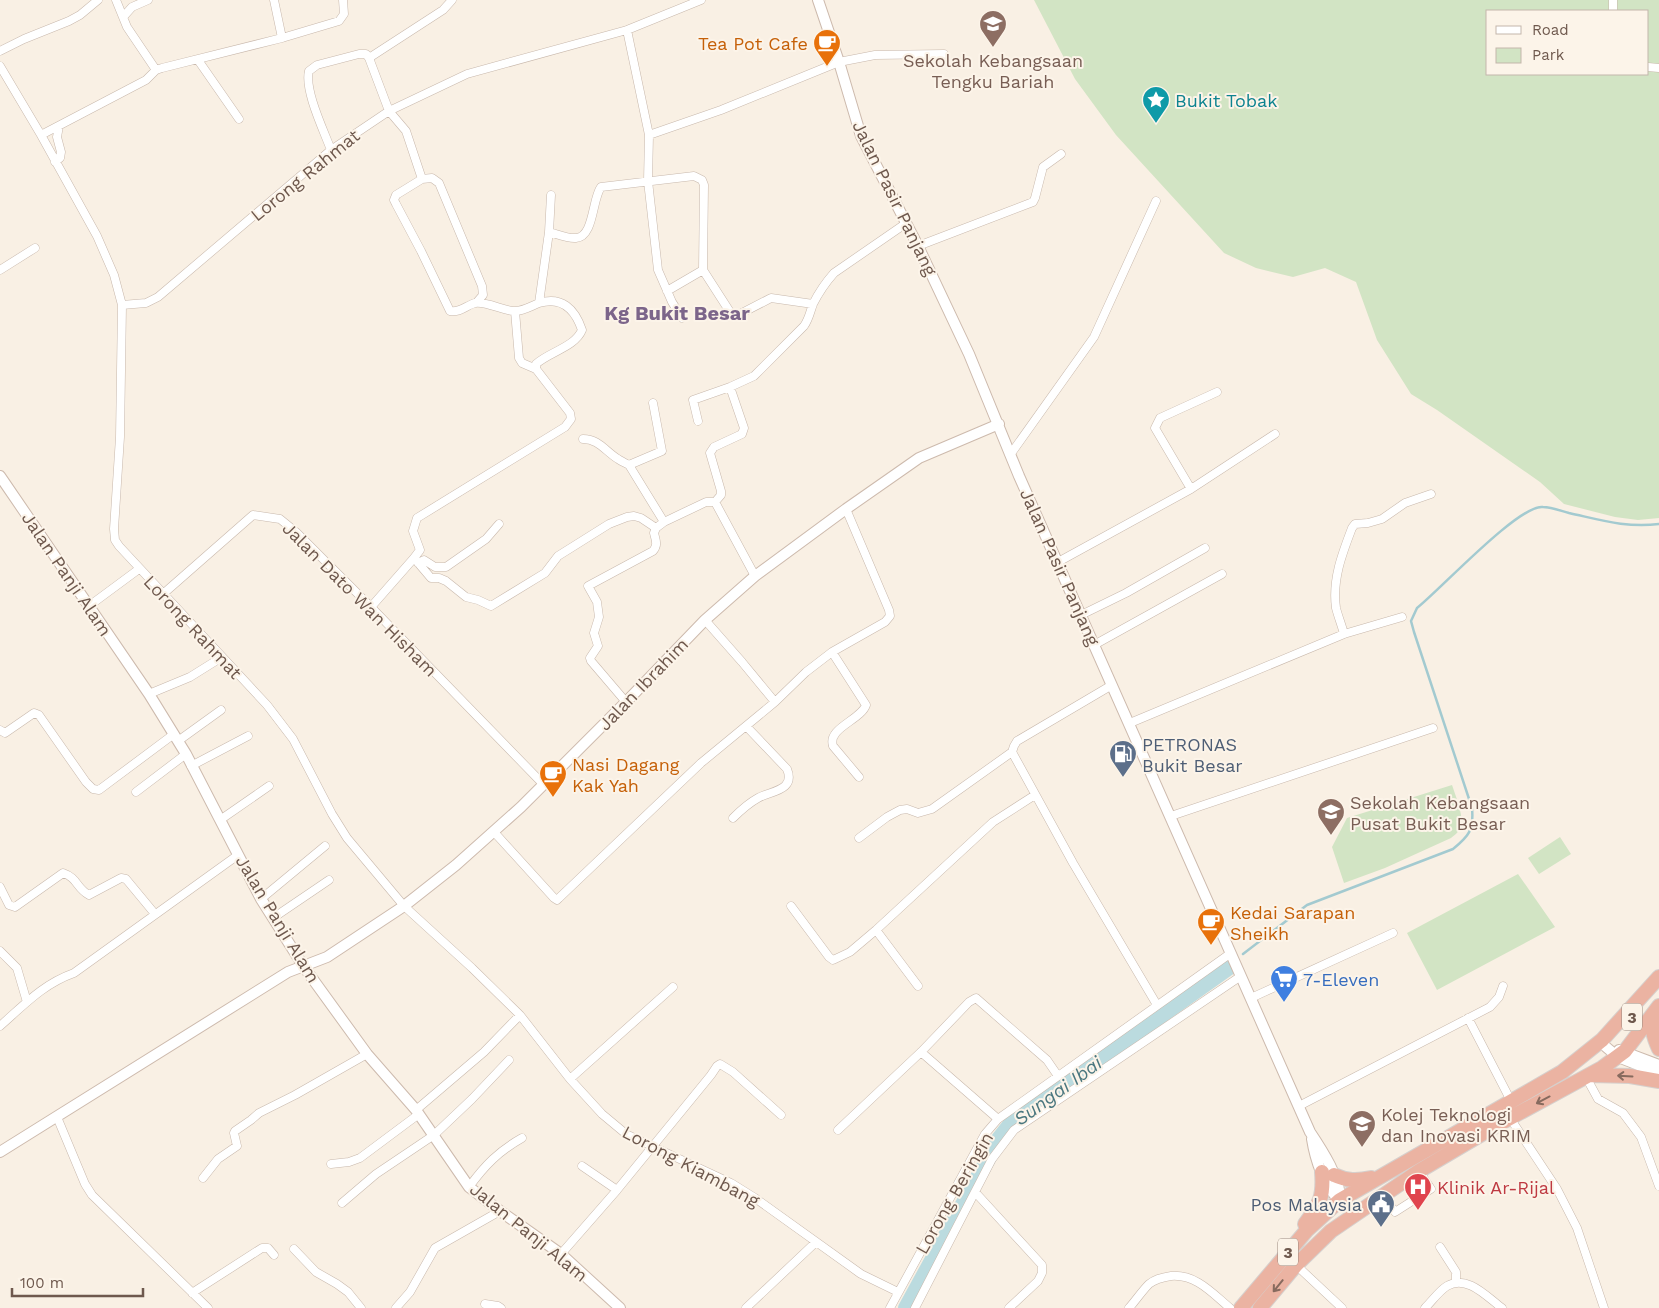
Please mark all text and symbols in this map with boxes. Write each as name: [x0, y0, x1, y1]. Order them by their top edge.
school or university icon: Sekolah Kebangsaan Tengku Bariah: [978, 9, 1008, 48]
legend: [1486, 10, 1649, 75]
text: Road: [1532, 21, 1569, 39]
cafe icon: Tea Pot Cafe: [812, 28, 842, 67]
place label: Tea Pot Cafe: [698, 33, 808, 54]
text: Park: [1532, 46, 1565, 64]
place label: Sekolah Kebangsaan Tengku Bariah: [903, 50, 1083, 92]
place icon: Bukit Tobak: [1141, 85, 1171, 124]
place label: Bukit Tobak: [1175, 90, 1277, 111]
street label: Jalan Pasir Panjang: [848, 117, 942, 279]
street label: Lorong Rahmat: [246, 124, 364, 225]
district label: Kg Bukit Besar: [604, 301, 750, 325]
street label: Jalan Pasir Panjang: [1016, 485, 1104, 649]
street label: Jalan Panji Alam: [18, 508, 116, 640]
street label: Jalan Dato Wan Hisham: [278, 517, 442, 681]
street label: Lorong Rahmat: [140, 571, 247, 683]
street label: Jalan Ibrahim: [594, 634, 692, 734]
place label: PETRONAS Bukit Besar: [1142, 734, 1243, 776]
fuel station icon: PETRONAS Bukit Besar: [1108, 739, 1138, 778]
place label: Nasi Dagang Kak Yah: [572, 754, 680, 796]
cafe icon: Nasi Dagang Kak Yah: [538, 759, 568, 798]
place label: Sekolah Kebangsaan Pusat Bukit Besar: [1350, 792, 1530, 834]
school or university icon: Sekolah Kebangsaan Pusat Bukit Besar: [1316, 797, 1346, 836]
street label: Jalan Panji Alam: [232, 851, 324, 987]
place label: Kedai Sarapan Sheikh: [1230, 902, 1355, 944]
cafe icon: Kedai Sarapan Sheikh: [1196, 907, 1226, 946]
supermarket icon: 7-Eleven: [1269, 964, 1299, 1003]
place label: 7-Eleven: [1303, 969, 1379, 990]
road number: 3: [1622, 1004, 1642, 1030]
water label: Sungai Ibai: [1010, 1051, 1107, 1131]
one-way arrow: [1617, 1072, 1633, 1081]
one-way arrow: [1536, 1096, 1551, 1105]
place label: Kolej Teknologi dan Inovasi KRIM: [1381, 1104, 1531, 1146]
school or university icon: Kolej Teknologi dan Inovasi KRIM: [1347, 1109, 1377, 1148]
street label: Lorong Kiambang: [619, 1121, 763, 1211]
street label: Lorong Beringin: [911, 1128, 997, 1258]
hospital icon: Klinik Ar-Rijal: [1403, 1172, 1433, 1211]
place label: Klinik Ar-Rijal: [1437, 1177, 1555, 1198]
street label: Jalan Panji Alam: [466, 1178, 592, 1286]
public building icon: Pos Malaysia: [1366, 1189, 1396, 1228]
place label: Pos Malaysia: [1251, 1194, 1362, 1215]
road number: 3: [1278, 1238, 1298, 1266]
scale bar: [12, 1266, 144, 1298]
text: 100 m: [20, 1274, 64, 1292]
one-way arrow: [1272, 1280, 1283, 1293]

